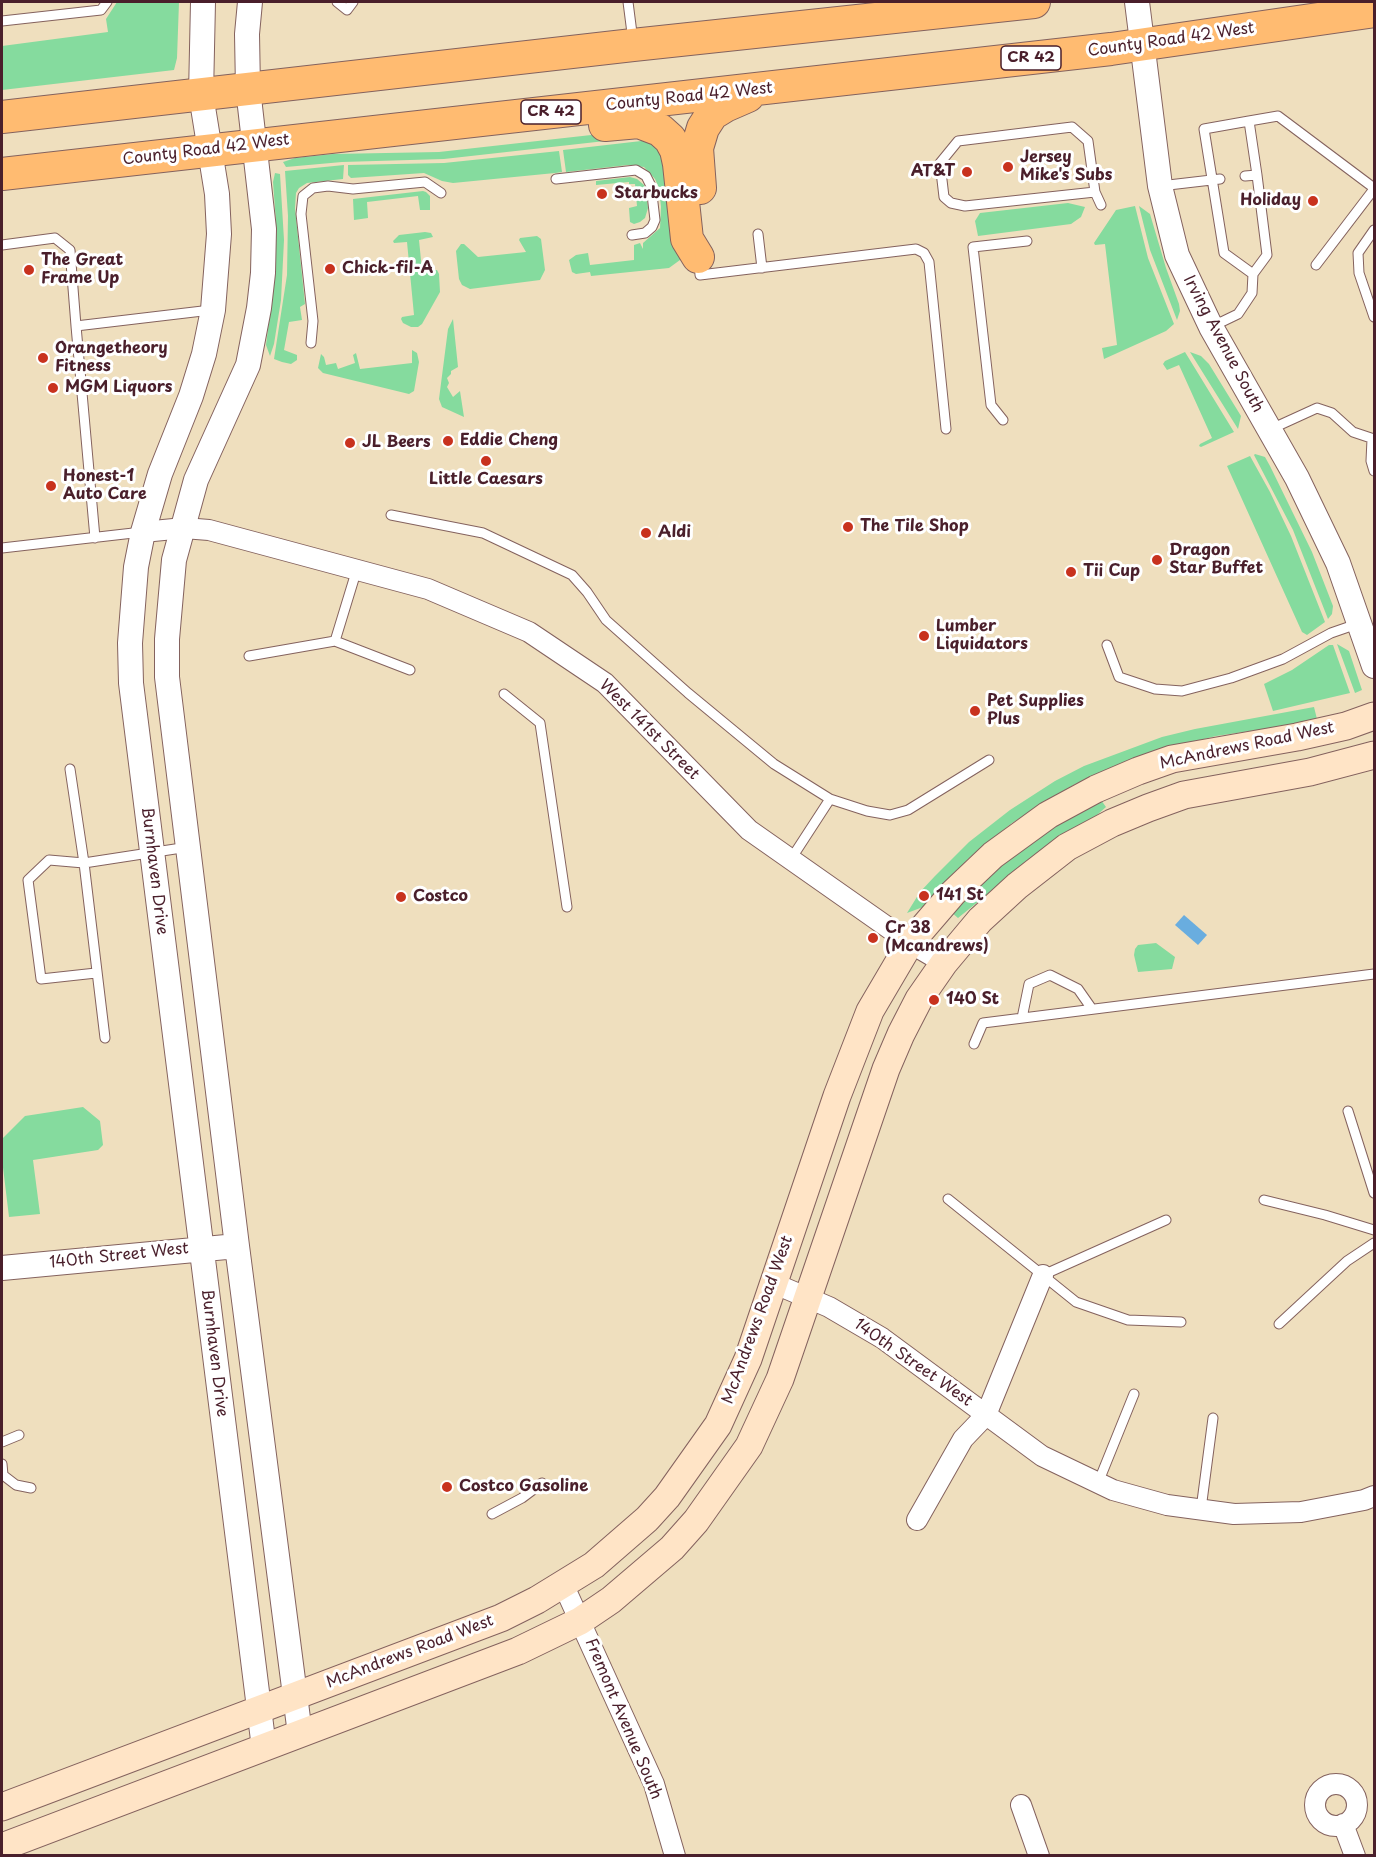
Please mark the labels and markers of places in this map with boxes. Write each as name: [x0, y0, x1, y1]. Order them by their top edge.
place label: Jersey Mike's Subs: [1020, 148, 1112, 186]
marker: Jersey Mike's Subs: [1001, 160, 1015, 174]
place label: AT&T: [911, 162, 955, 182]
marker: AT&T: [960, 165, 974, 179]
place label: Starbucks: [614, 184, 698, 204]
marker: Starbucks: [595, 187, 609, 201]
place label: Holiday: [1240, 191, 1301, 211]
marker: Holiday: [1306, 194, 1320, 208]
place label: The Great Frame Up: [41, 251, 123, 289]
place label: Chick-fil-A: [342, 259, 433, 279]
marker: Chick-fil-A: [323, 262, 337, 276]
marker: The Great Frame Up: [22, 263, 36, 277]
place label: Orangetheory Fitness: [55, 339, 167, 377]
marker: Orangetheory Fitness: [36, 351, 50, 365]
place label: MGM Liquors: [65, 378, 172, 398]
marker: MGM Liquors: [46, 381, 60, 395]
place label: Eddie Cheng: [460, 431, 558, 451]
place label: JL Beers: [362, 433, 431, 453]
marker: Eddie Cheng: [441, 434, 455, 448]
marker: JL Beers: [343, 436, 357, 450]
marker: Little Caesars: [479, 454, 493, 468]
place label: Honest-1 Auto Care: [63, 467, 147, 505]
place label: Little Caesars: [429, 470, 543, 490]
marker: Honest-1 Auto Care: [44, 479, 58, 493]
place label: The Tile Shop: [860, 517, 969, 537]
marker: The Tile Shop: [841, 520, 855, 534]
place label: Aldi: [658, 523, 691, 543]
marker: Aldi: [639, 526, 653, 540]
place label: Dragon Star Buffet: [1169, 541, 1263, 579]
marker: Dragon Star Buffet: [1150, 553, 1164, 567]
place label: Tii Cup: [1083, 562, 1140, 582]
marker: Tii Cup: [1064, 565, 1078, 579]
place label: Lumber Liquidators: [936, 617, 1028, 655]
marker: Lumber Liquidators: [917, 629, 931, 643]
place label: Pet Supplies Plus: [987, 692, 1084, 730]
marker: Pet Supplies Plus: [968, 704, 982, 718]
place label: 141 St: [936, 886, 984, 906]
place label: Costco: [413, 887, 468, 907]
marker: 141 St: [917, 889, 931, 903]
marker: Costco: [394, 890, 408, 904]
place label: Cr 38 (Mcandrews): [885, 919, 989, 957]
marker: Cr 38 (Mcandrews): [866, 931, 880, 945]
place label: 140 St: [946, 990, 999, 1010]
marker: 140 St: [927, 993, 941, 1007]
place label: Costco Gasoline: [459, 1477, 588, 1497]
marker: Costco Gasoline: [440, 1480, 454, 1494]

